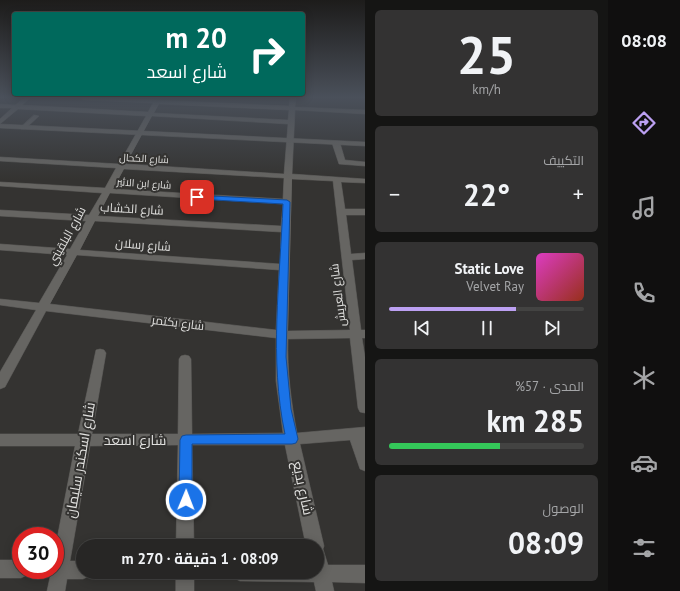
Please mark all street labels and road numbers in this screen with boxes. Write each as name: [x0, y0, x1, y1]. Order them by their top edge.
street label: شارع الكحال: [119, 151, 169, 166]
street label: شارع ابن الاثير: [115, 175, 172, 192]
street label: شارع الخشاب: [100, 199, 164, 219]
street label: شارع البلقيني: [44, 204, 91, 269]
street label: شارع رسلان: [115, 235, 171, 255]
street label: شارع العريش: [326, 263, 350, 327]
street label: شارع بكتمر: [150, 312, 205, 334]
street label: شارع اسكندر سليمان: [61, 401, 99, 519]
street label: شارع اسعد: [104, 431, 166, 449]
street label: شارع بديع: [289, 459, 317, 517]

